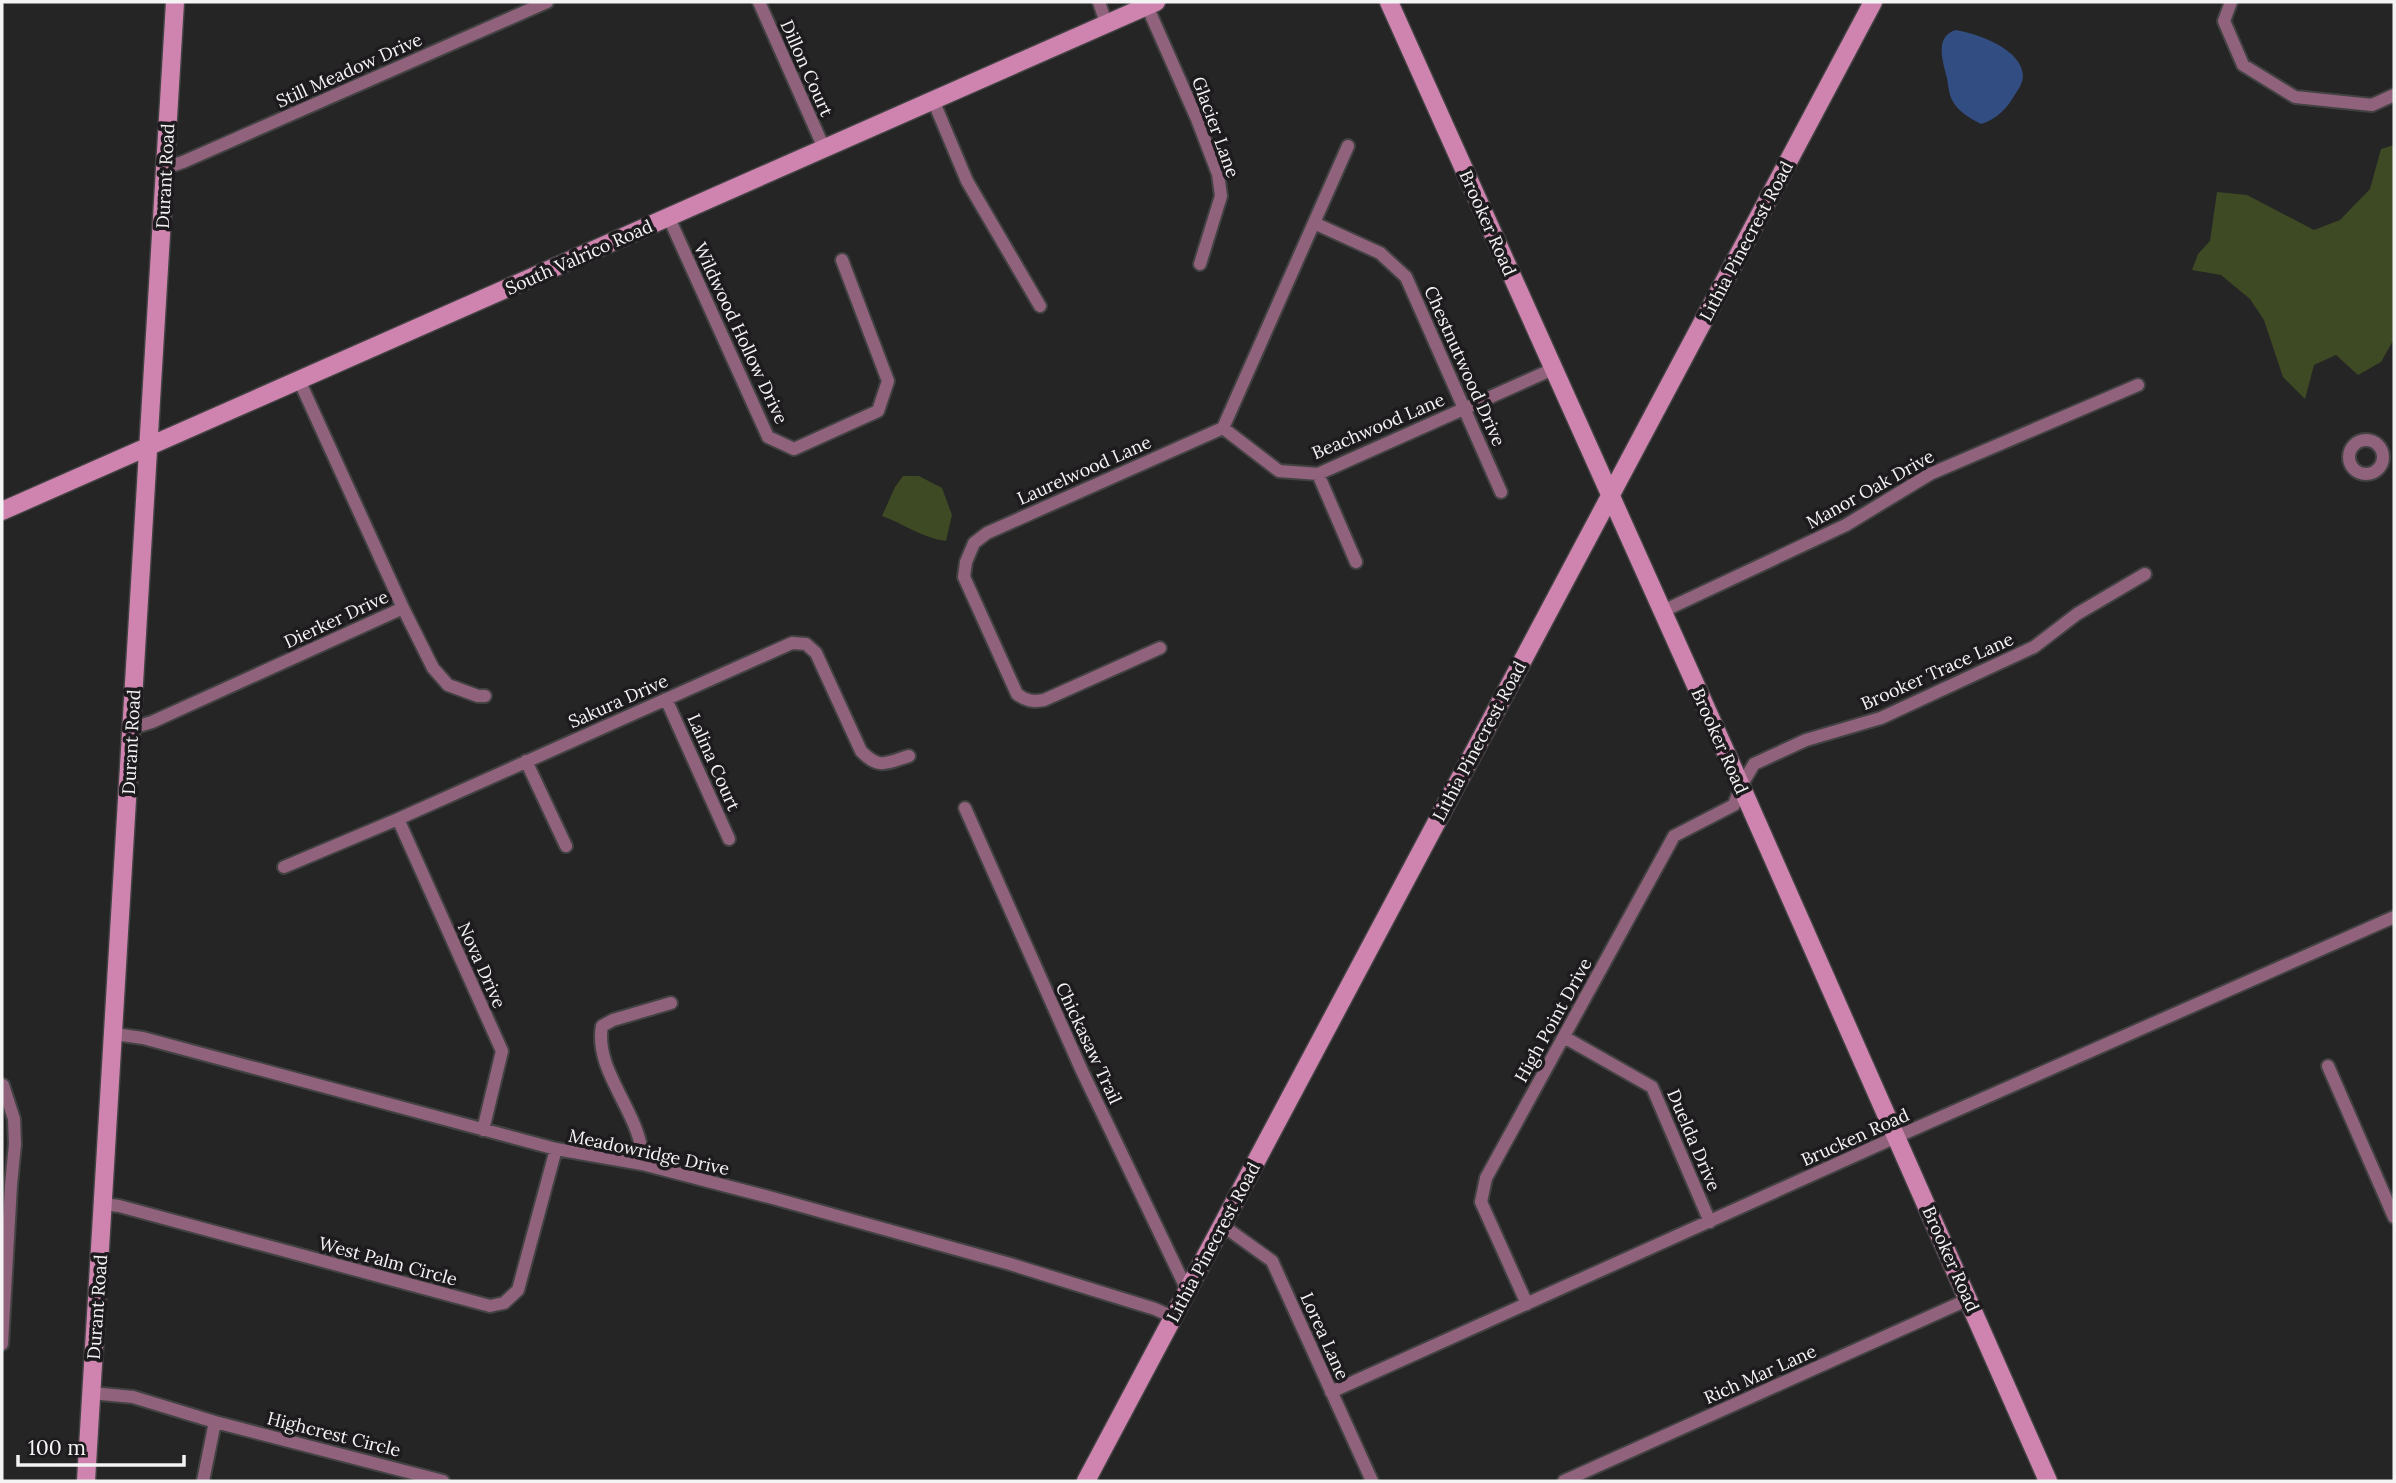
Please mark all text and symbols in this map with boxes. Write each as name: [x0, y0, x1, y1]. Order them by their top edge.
street label: Dillon Court: [776, 16, 839, 120]
street label: Still Meadow Drive: [272, 27, 426, 113]
street label: Glacier Lane: [1187, 73, 1245, 181]
street label: Durant Road: [151, 123, 179, 229]
street label: Lithia Pinecrest Road: [1694, 157, 1798, 325]
street label: Brooker Road: [1454, 167, 1522, 280]
street label: South Valrico Road: [502, 214, 656, 300]
street label: Wildwood Hollow Drive: [689, 239, 793, 428]
street label: Chestnutwood Drive: [1419, 282, 1511, 450]
street label: Beachwood Lane: [1308, 388, 1448, 464]
street label: Laurelwood Lane: [1013, 430, 1155, 510]
street label: Manor Oak Drive: [1802, 444, 1938, 534]
street label: Dierker Drive: [280, 585, 392, 653]
street label: Brooker Trace Lane: [1857, 627, 2017, 715]
street label: Lithia Pinecrest Road: [1427, 657, 1531, 825]
street label: Sakura Drive: [565, 669, 672, 733]
street label: Brooker Road: [1686, 685, 1754, 798]
street label: Durant Road: [117, 689, 145, 795]
street label: Lalina Court: [682, 710, 746, 814]
street label: Nova Drive: [453, 918, 511, 1012]
street label: High Point Drive: [1509, 954, 1597, 1086]
street label: Chickasaw Trail: [1051, 978, 1127, 1108]
street label: Duelda Drive: [1662, 1086, 1726, 1195]
street label: Brucken Road: [1797, 1103, 1913, 1171]
street label: Meadowridge Drive: [566, 1124, 732, 1180]
street label: Lithia Pinecrest Road: [1161, 1158, 1265, 1326]
street label: Brooker Road: [1917, 1203, 1985, 1316]
street label: West Palm Circle: [316, 1231, 460, 1291]
street label: Durant Road: [82, 1253, 112, 1360]
street label: Lorea Lane: [1296, 1289, 1355, 1383]
street label: Rich Mar Lane: [1700, 1339, 1820, 1409]
street label: Highcrest Circle: [265, 1406, 403, 1462]
scale bar: [18, 1424, 184, 1468]
text: 100 m: [28, 1434, 86, 1461]

